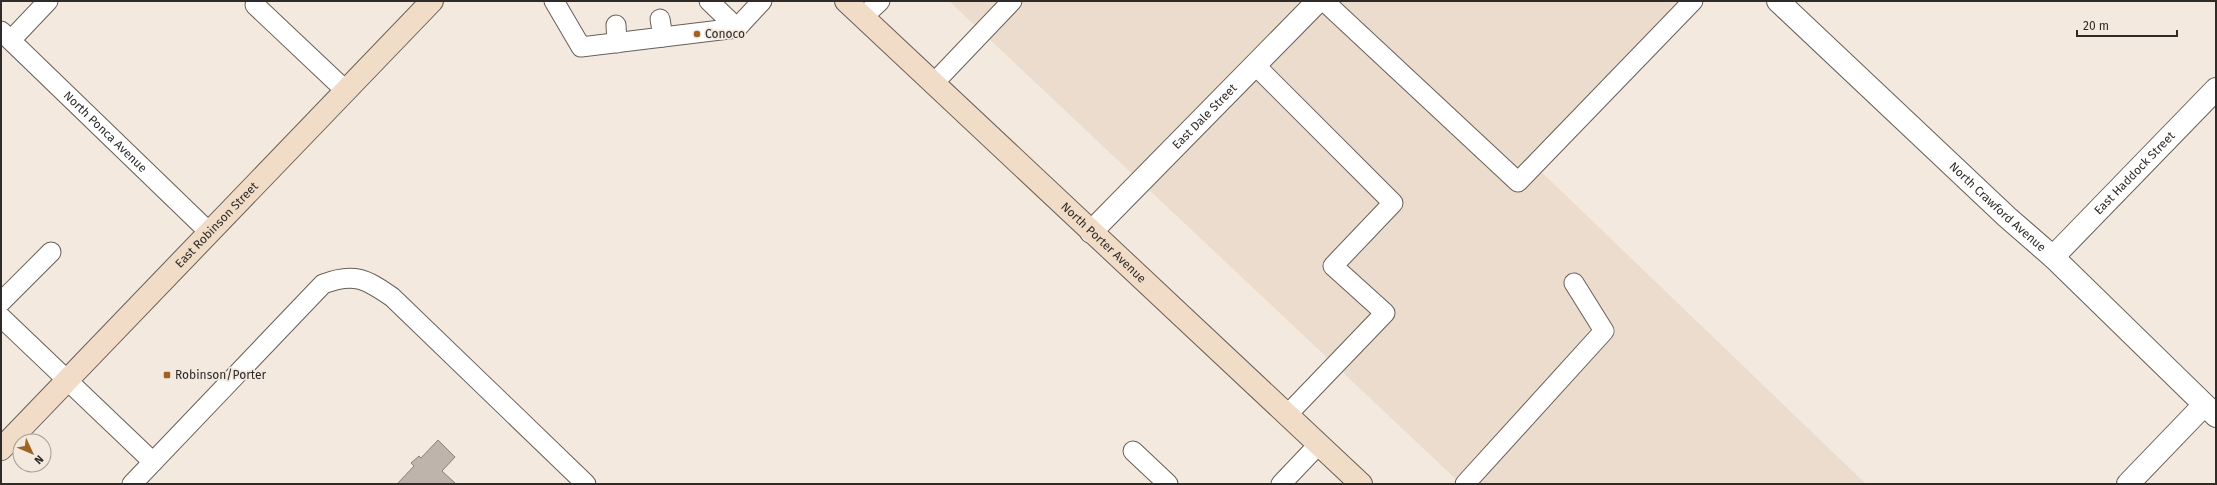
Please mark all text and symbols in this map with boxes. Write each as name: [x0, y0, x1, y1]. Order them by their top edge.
scale bar: [2077, 12, 2177, 38]
text: 20 m: [2083, 19, 2109, 33]
place label: Conoco: [705, 27, 745, 41]
marker: Conoco: [692, 29, 702, 39]
street label: East Dale Street: [1170, 81, 1240, 152]
street label: North Ponca Avenue: [61, 88, 150, 175]
street label: East Haddock Street: [2091, 128, 2178, 217]
street label: North Crawford Avenue: [1946, 159, 2049, 254]
street label: East Robinson Street: [172, 179, 261, 270]
street label: North Porter Avenue: [1058, 199, 1149, 286]
place label: Robinson/Porter: [175, 368, 266, 382]
marker: Robinson/Porter: [162, 370, 172, 380]
north arrow: [12, 433, 52, 473]
text: N: [32, 452, 46, 467]

